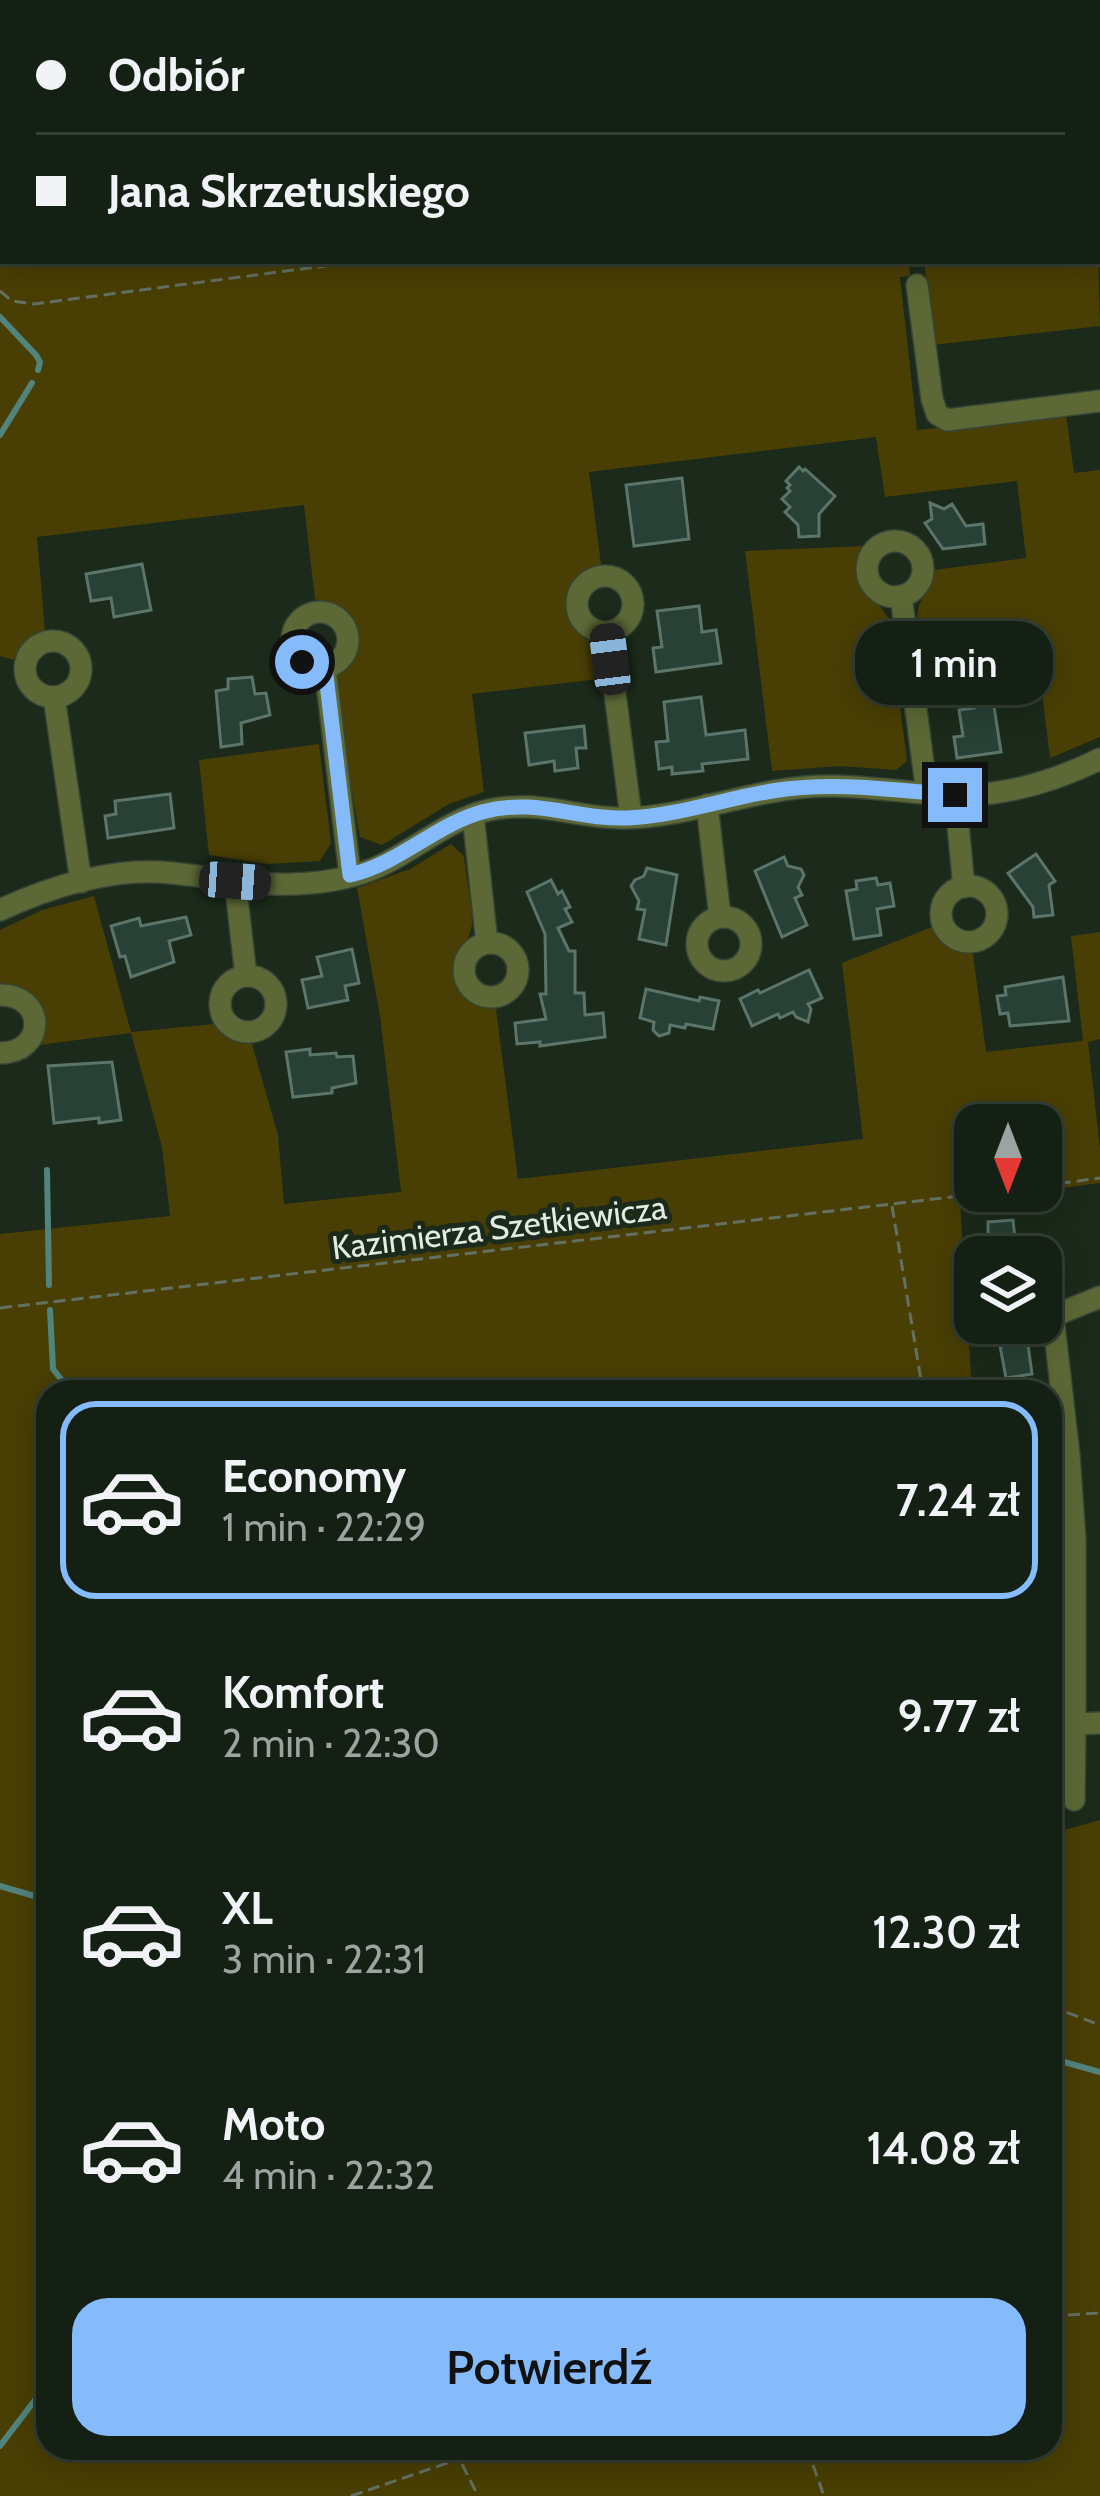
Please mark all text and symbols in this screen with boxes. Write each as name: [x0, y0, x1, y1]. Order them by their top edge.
text: Odbiór: [108, 48, 245, 102]
text: Jana Skrzetuskiego: [108, 164, 470, 218]
car: [588, 621, 632, 697]
callout: 1 min: [856, 621, 1054, 705]
route start: [275, 635, 329, 689]
text: 1 min: [910, 639, 998, 687]
route end: [928, 768, 982, 822]
car: [198, 861, 272, 901]
north arrow: [954, 1104, 1062, 1212]
map controls: [954, 1104, 1062, 1344]
street label: Kazimierza Szetkiewicza: [329, 1187, 669, 1267]
button: layers: [954, 1236, 1062, 1344]
icon: car: [78, 1446, 186, 1554]
text: Economy: [222, 1449, 406, 1503]
text: 7.24 zł: [896, 1473, 1020, 1527]
text: 1 min · 22:29: [222, 1503, 426, 1551]
icon: car: [78, 1662, 186, 1770]
text: Komfort: [222, 1665, 384, 1719]
text: 9.77 zł: [897, 1689, 1020, 1743]
text: 2 min · 22:30: [222, 1719, 440, 1767]
icon: car: [78, 1878, 186, 1986]
text: XL: [222, 1881, 273, 1935]
text: 12.30 zł: [872, 1905, 1020, 1959]
text: 3 min · 22:31: [222, 1935, 426, 1983]
icon: car: [78, 2094, 186, 2202]
text: Moto: [222, 2097, 325, 2151]
text: 14.08 zł: [866, 2121, 1020, 2175]
text: 4 min · 22:32: [222, 2151, 435, 2199]
button: Potwierdź: [72, 2298, 1026, 2436]

